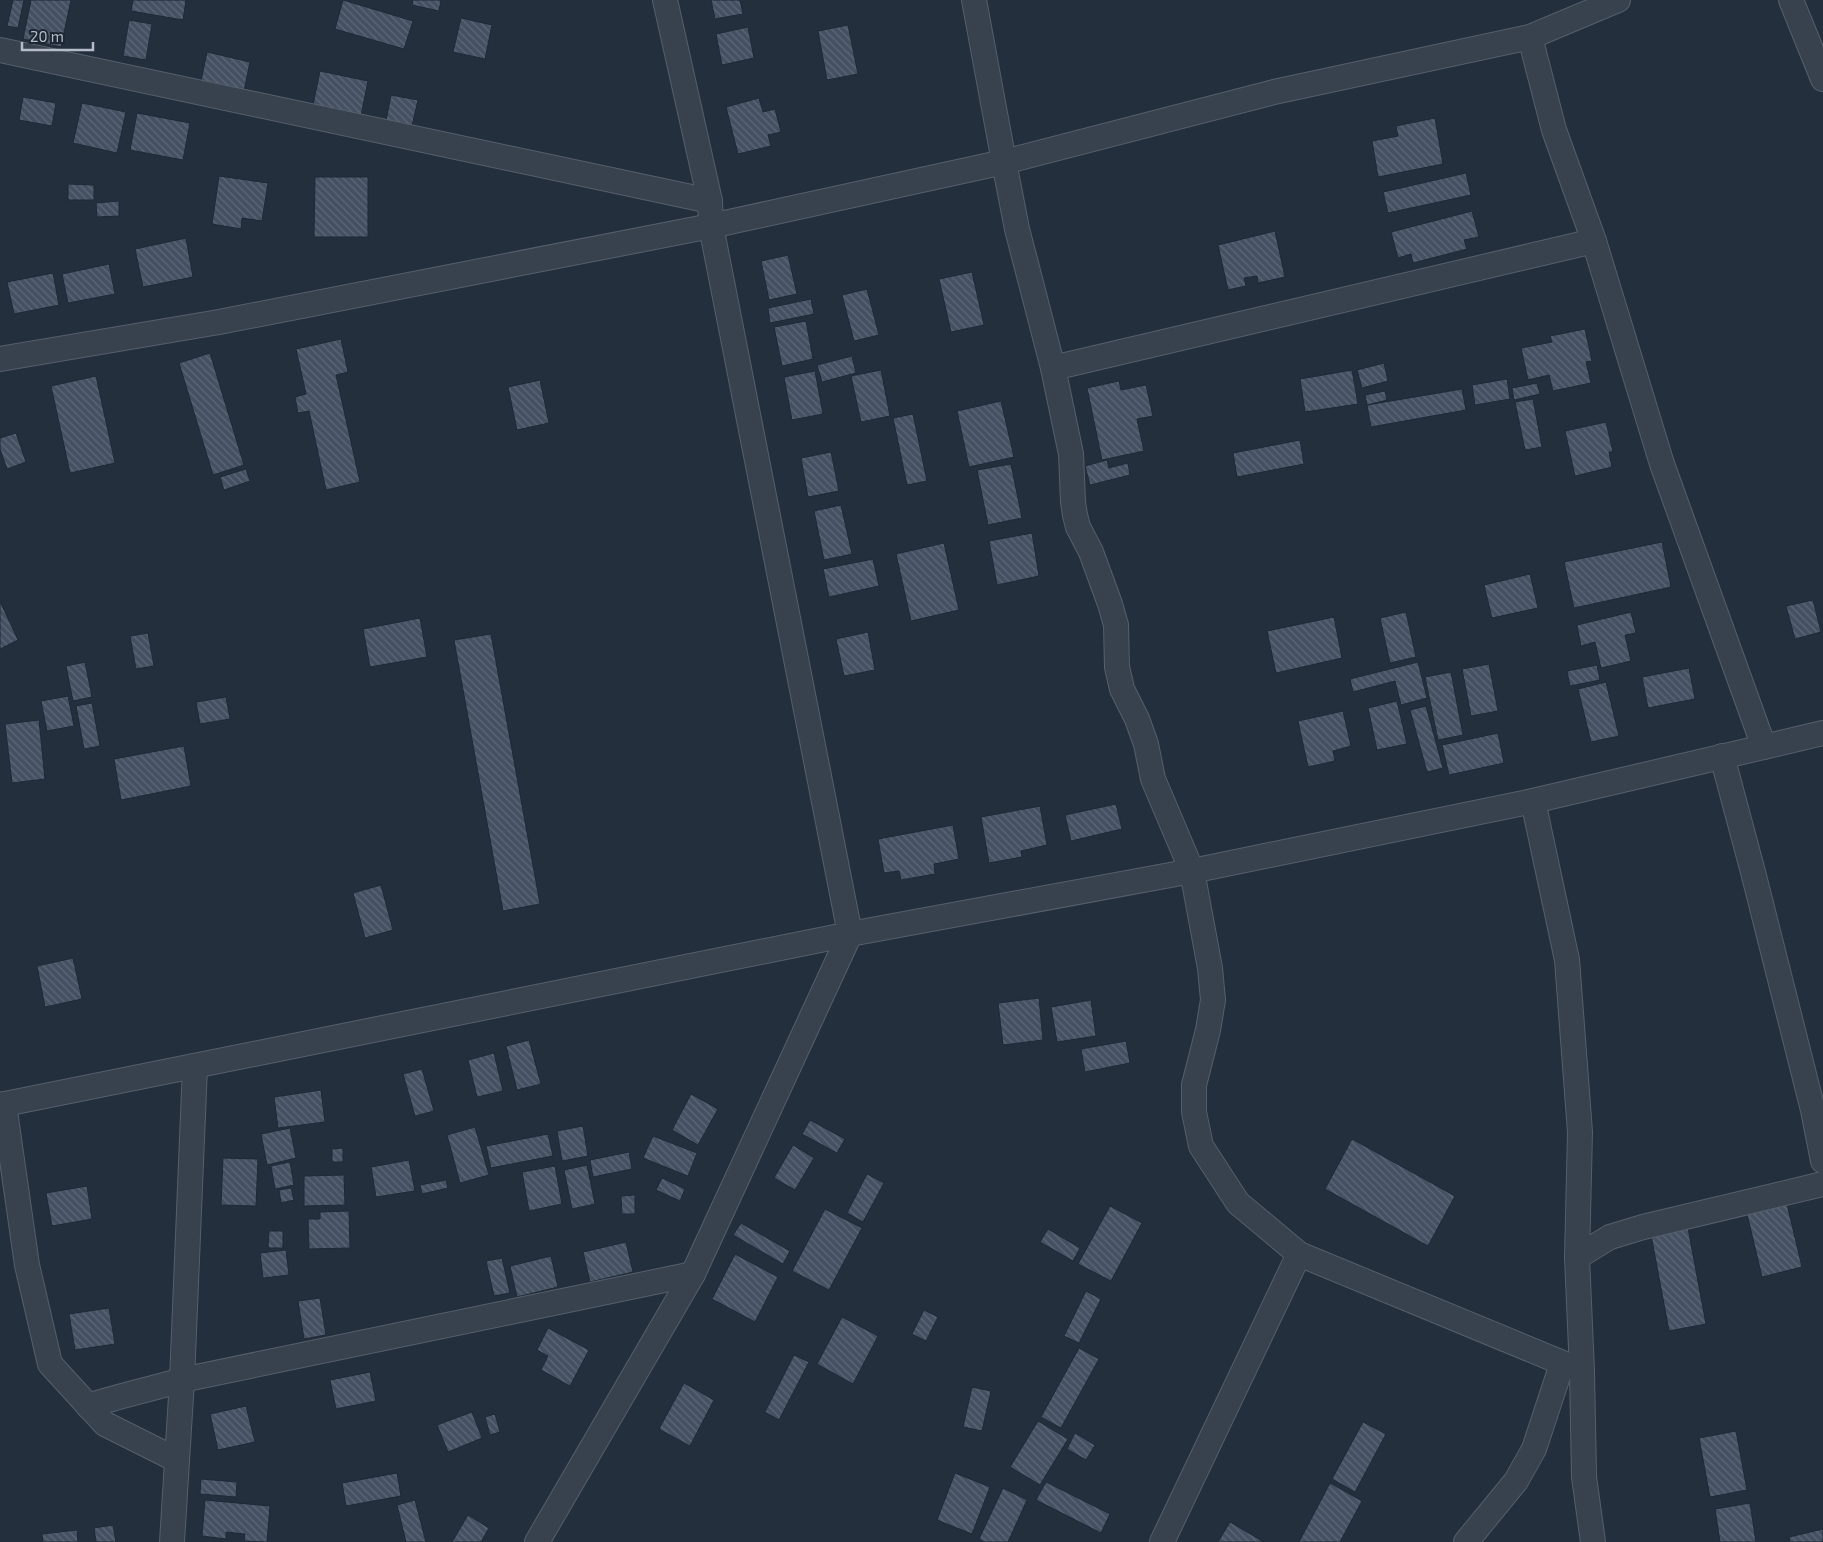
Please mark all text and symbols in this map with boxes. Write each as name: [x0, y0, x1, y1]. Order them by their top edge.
scale bar: [22, 20, 94, 52]
text: 20 m: [30, 27, 64, 45]

